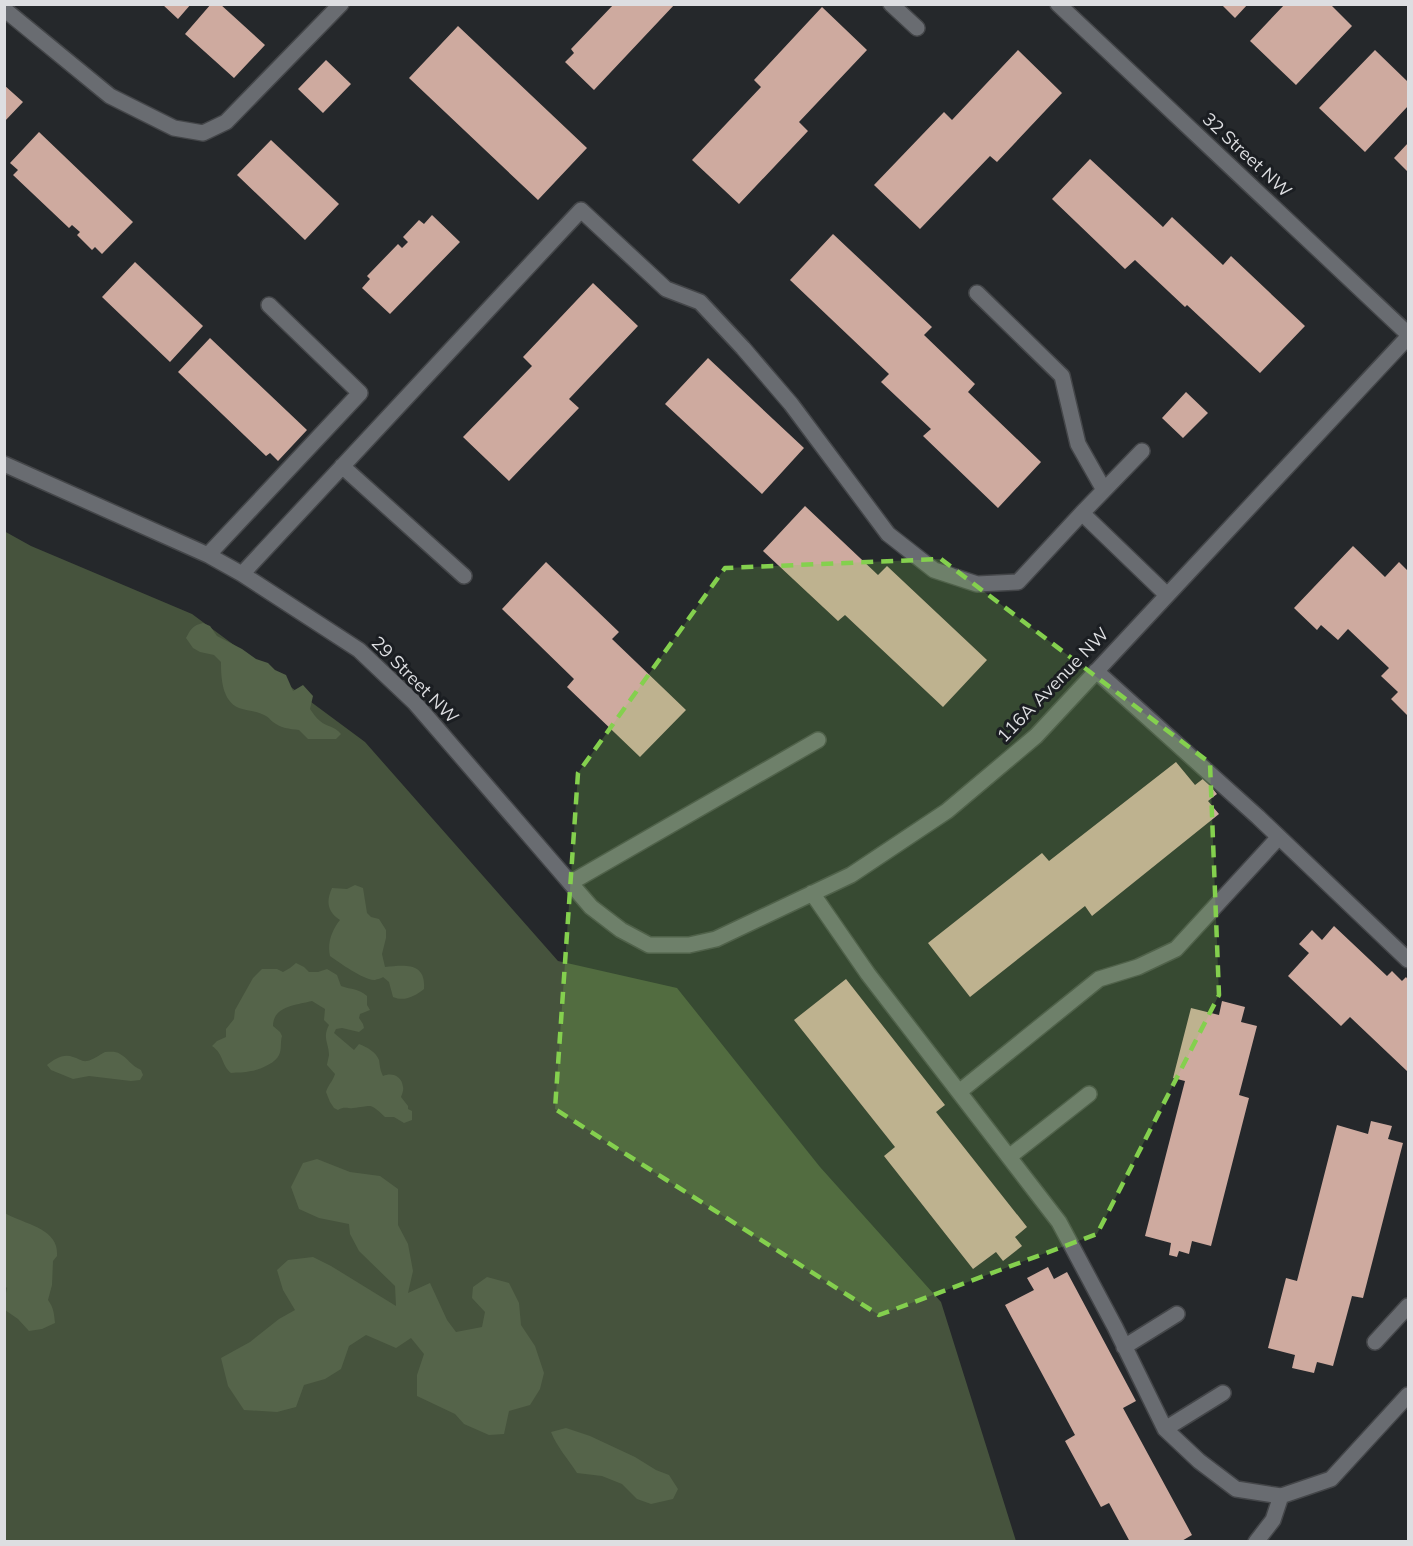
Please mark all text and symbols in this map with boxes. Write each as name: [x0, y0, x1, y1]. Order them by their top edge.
street label: 32 Street NW: [1198, 107, 1297, 202]
street label: 116A Avenue NW: [992, 622, 1113, 747]
street label: 29 Street NW: [367, 631, 464, 728]

